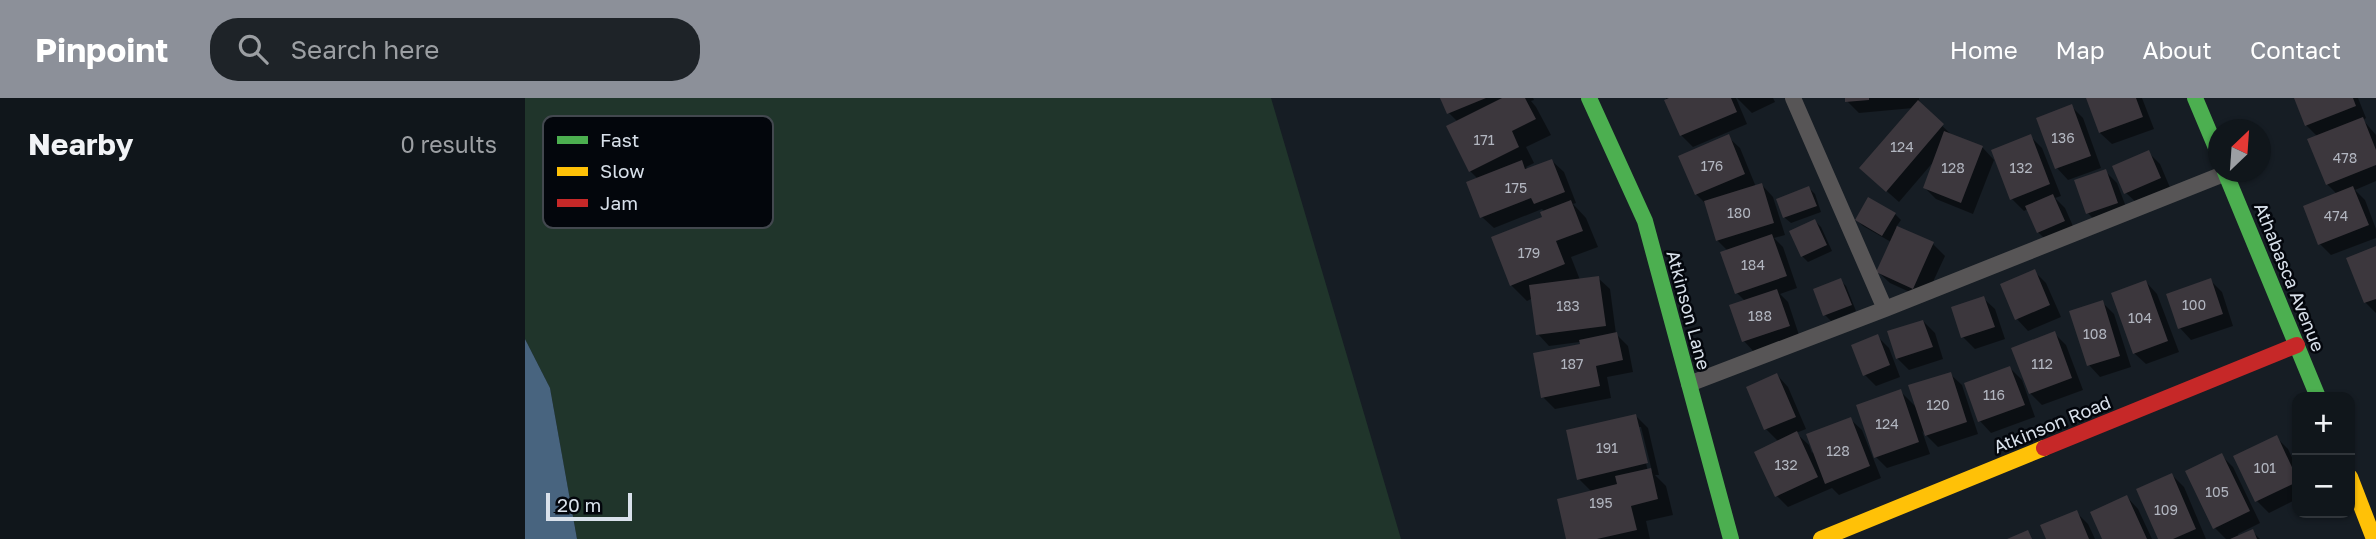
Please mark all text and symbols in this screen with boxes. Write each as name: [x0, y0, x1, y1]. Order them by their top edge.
search box: [210, 18, 700, 81]
text: Pinpoint: [35, 30, 168, 69]
icon: search: [234, 30, 272, 68]
text: Search here: [290, 34, 439, 65]
text: Home: [1950, 35, 2018, 64]
text: Map: [2056, 35, 2105, 64]
text: About: [2143, 35, 2212, 64]
text: Contact: [2250, 35, 2341, 64]
legend: [543, 116, 773, 228]
north arrow: [2208, 119, 2271, 182]
text: Nearby: [28, 126, 133, 162]
text: Fast: [600, 128, 639, 151]
house number: 136: [2051, 129, 2075, 146]
text: 0 results: [401, 130, 497, 158]
house number: 171: [1474, 131, 1495, 148]
house number: 124: [1890, 138, 1914, 155]
house number: 478: [2333, 149, 2357, 166]
house number: 176: [1701, 157, 1723, 174]
text: Slow: [600, 159, 645, 182]
house number: 128: [1941, 159, 1965, 176]
house number: 132: [2009, 159, 2033, 176]
house number: 175: [1505, 179, 1527, 196]
text: Jam: [600, 191, 638, 214]
street label: Athabasca Avenue: [2250, 199, 2330, 355]
house number: 180: [1727, 204, 1751, 221]
house number: 474: [2324, 207, 2348, 224]
house number: 179: [1518, 244, 1540, 261]
street label: Atkinson Lane: [1663, 248, 1715, 372]
house number: 184: [1741, 256, 1765, 273]
house number: 100: [2182, 296, 2206, 313]
house number: 183: [1556, 297, 1580, 314]
house number: 188: [1748, 307, 1772, 324]
house number: 104: [2128, 309, 2152, 326]
house number: 108: [2083, 325, 2107, 342]
house number: 187: [1561, 355, 1583, 372]
house number: 112: [2031, 355, 2053, 372]
house number: 116: [1983, 386, 2005, 403]
street label: Atkinson Road: [1990, 390, 2114, 458]
map controls: [2292, 392, 2355, 518]
button: +: [2292, 392, 2355, 455]
house number: 120: [1926, 396, 1950, 413]
house number: 124: [1875, 415, 1899, 432]
house number: 191: [1596, 439, 1618, 456]
house number: 128: [1826, 442, 1850, 459]
button: −: [2292, 455, 2355, 518]
house number: 132: [1774, 456, 1798, 473]
house number: 101: [2254, 459, 2276, 476]
house number: 105: [2205, 483, 2229, 500]
scale bar: [546, 490, 632, 522]
text: 20 m: [557, 493, 601, 516]
house number: 195: [1589, 494, 1613, 511]
house number: 109: [2154, 501, 2178, 518]

